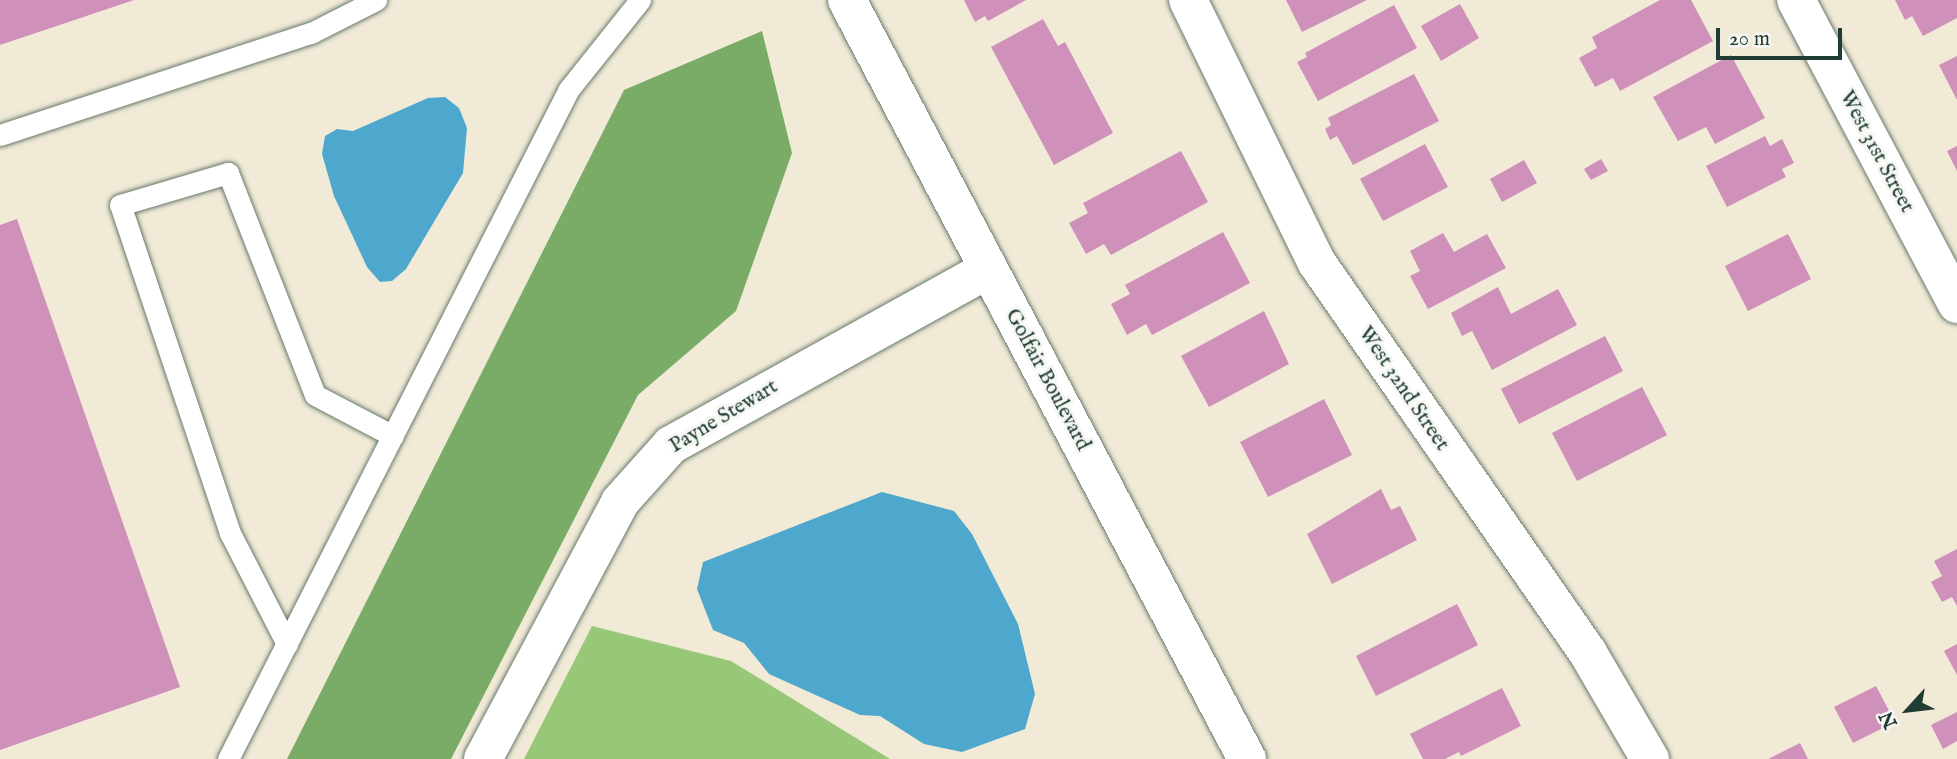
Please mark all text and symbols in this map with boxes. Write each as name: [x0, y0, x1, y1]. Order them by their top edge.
scale bar: [1719, 14, 1845, 58]
text: 20 m: [1729, 26, 1770, 53]
street label: West 31st Street: [1833, 87, 1919, 217]
street label: Golfair Boulevard: [999, 305, 1095, 455]
street label: West 32nd Street: [1352, 322, 1454, 456]
street label: Payne Stewart: [665, 375, 783, 459]
north arrow: [1873, 675, 1943, 745]
text: N: [1875, 707, 1904, 732]

